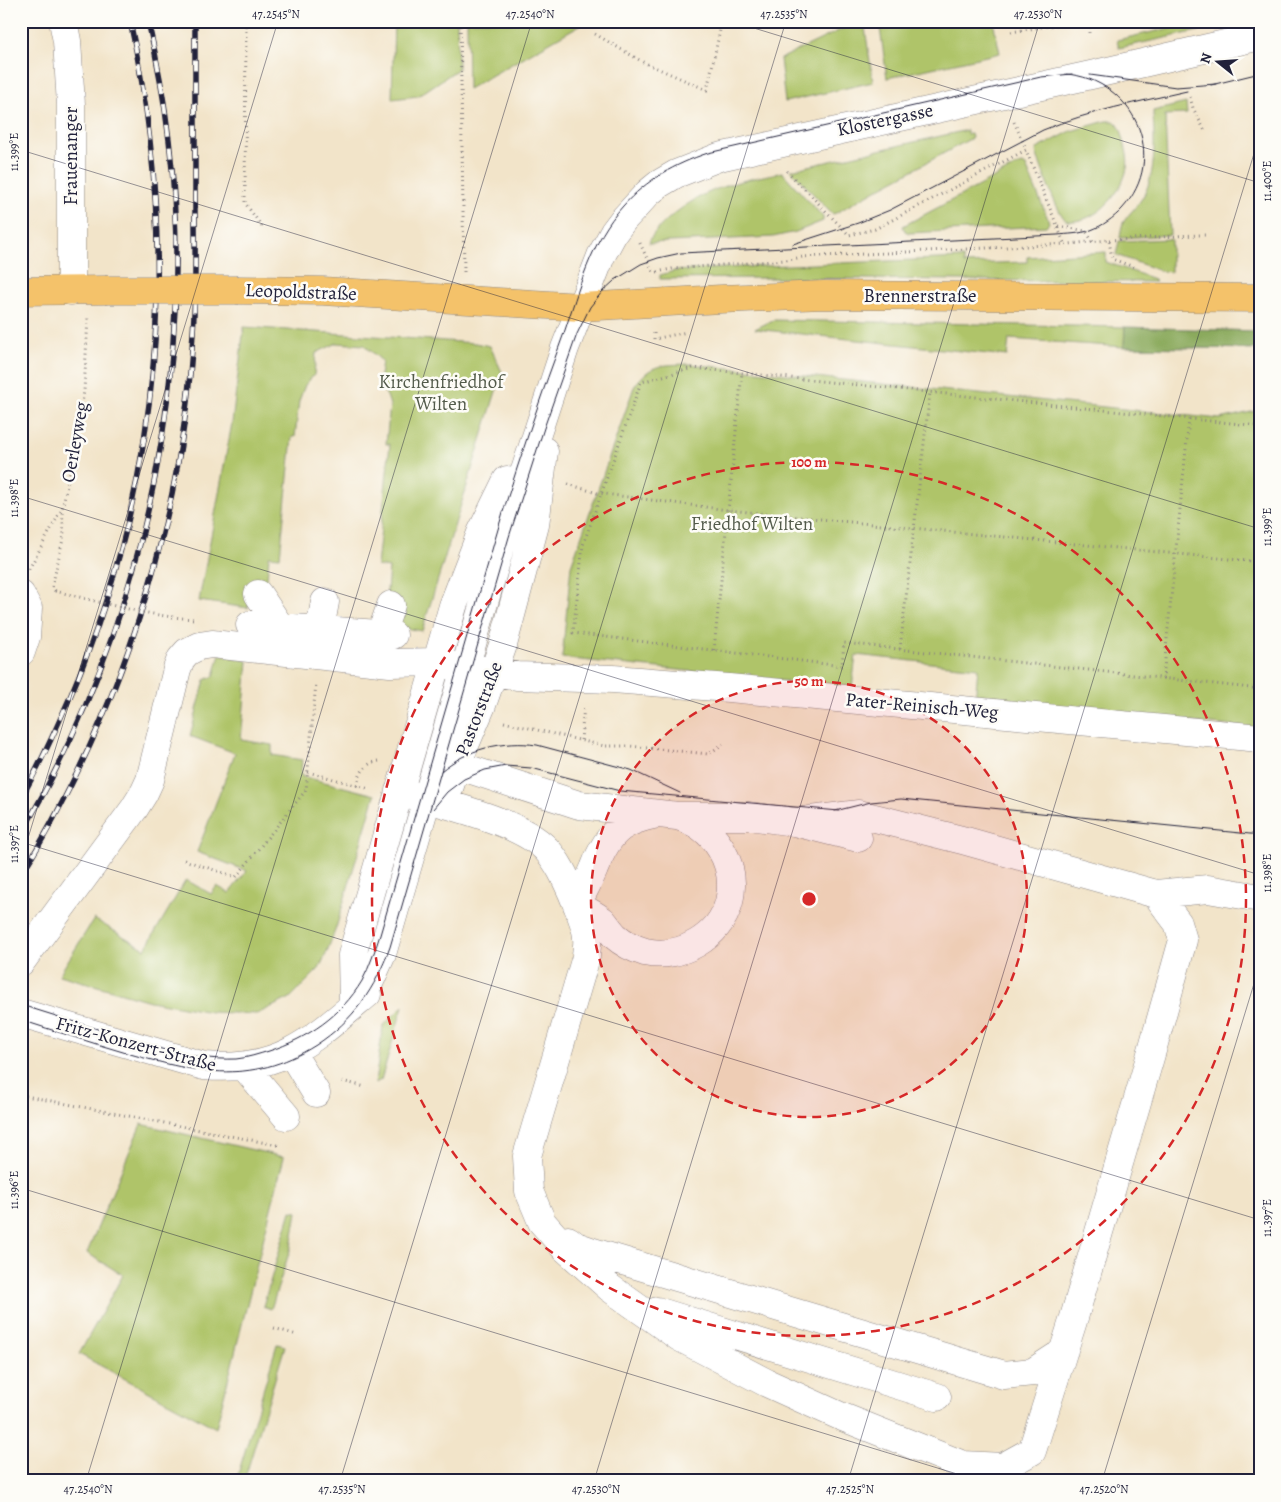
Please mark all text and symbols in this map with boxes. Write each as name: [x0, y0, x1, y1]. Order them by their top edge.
text: 47.2545°N: [252, 6, 300, 22]
text: 47.2540°N: [505, 6, 555, 22]
text: 47.2535°N: [760, 6, 808, 22]
text: 47.2530°N: [1014, 6, 1063, 22]
north arrow: [1194, 38, 1244, 88]
text: N: [1195, 51, 1217, 66]
street label: Klostergasse: [835, 97, 935, 143]
street label: Frauenanger: [58, 106, 84, 206]
text: 11.399°E: [6, 133, 22, 171]
text: 11.400°E: [1259, 161, 1275, 201]
street label: Leopoldstraße: [245, 277, 357, 307]
street label: Brennerstraße: [864, 283, 976, 309]
park label: Kirchenfriedhof Wilten: [378, 369, 506, 417]
street label: Oerleyweg: [55, 399, 95, 484]
text: 100 m: [791, 452, 827, 472]
text: 11.398°E: [6, 479, 22, 517]
text: 11.399°E: [1259, 508, 1275, 546]
park label: Friedhof Wilten: [691, 511, 813, 537]
street label: Pastorstraße: [449, 658, 509, 760]
text: 50 m: [794, 671, 824, 691]
street label: Pater-Reinisch-Weg: [844, 686, 1000, 726]
text: 11.397°E: [6, 825, 22, 863]
text: 11.398°E: [1259, 854, 1275, 892]
centre of rings: [800, 890, 818, 908]
street label: Fritz-Konzert-Straße: [53, 1010, 219, 1078]
text: 11.396°E: [6, 1171, 22, 1209]
text: 11.397°E: [1259, 1199, 1275, 1237]
text: 47.2540°N: [63, 1481, 113, 1497]
text: 47.2535°N: [318, 1481, 366, 1497]
text: 47.2530°N: [572, 1481, 621, 1497]
text: 47.2525°N: [826, 1481, 874, 1497]
text: 47.2520°N: [1079, 1481, 1129, 1497]

